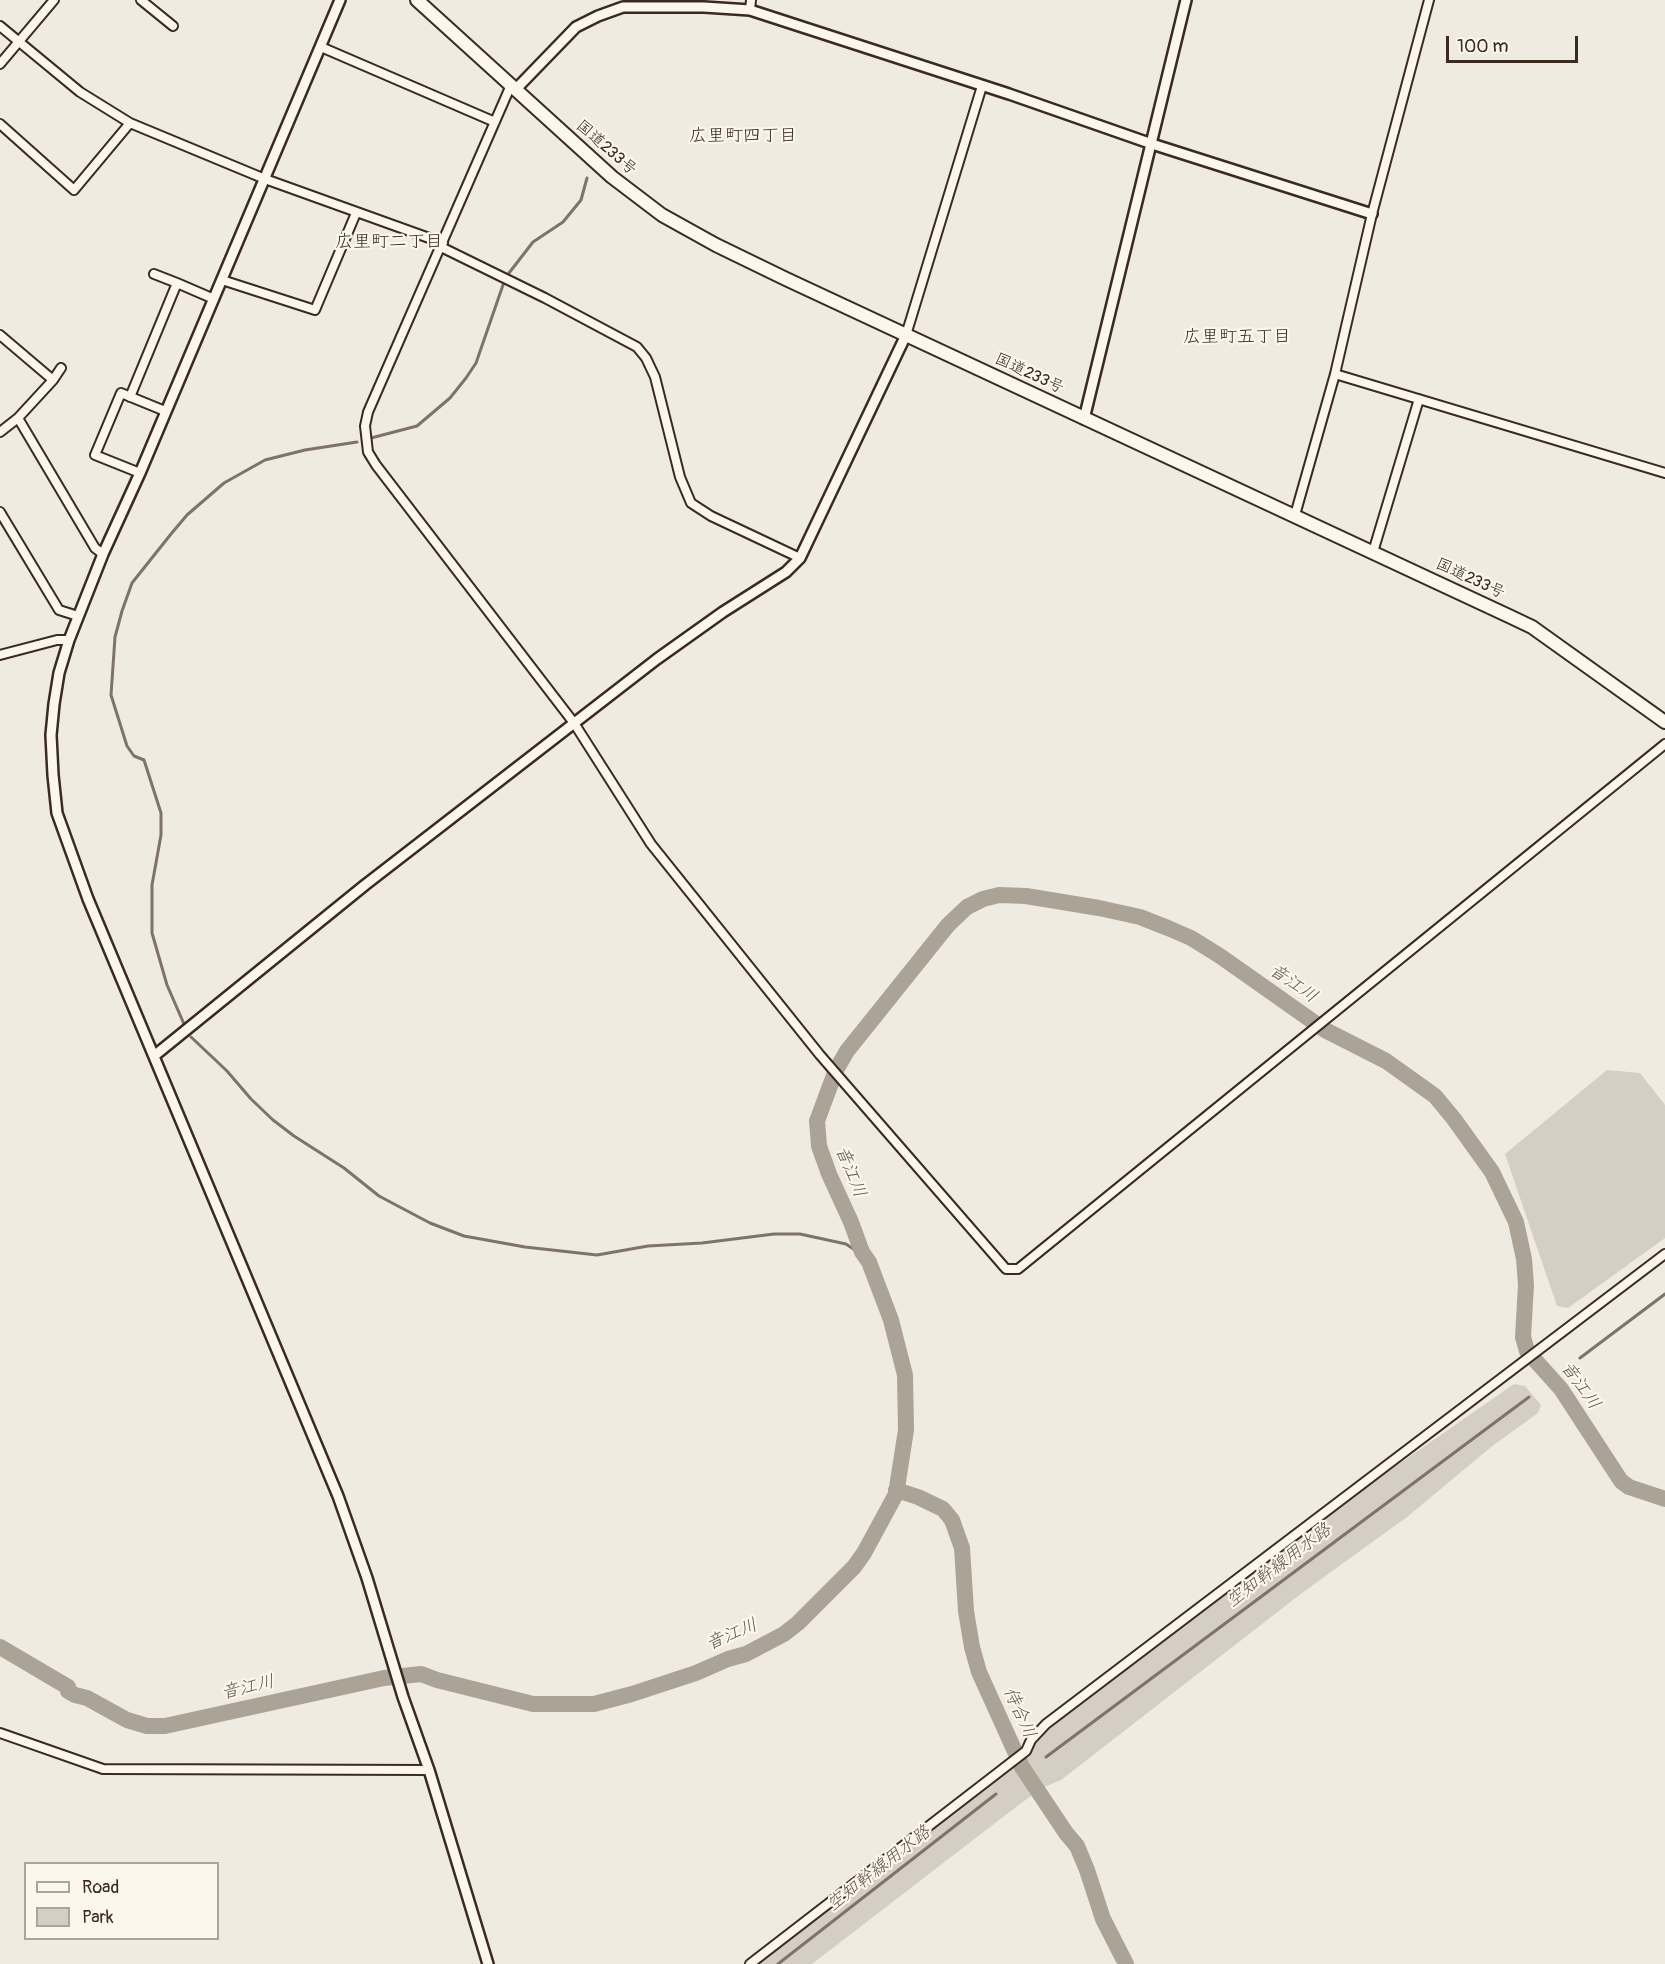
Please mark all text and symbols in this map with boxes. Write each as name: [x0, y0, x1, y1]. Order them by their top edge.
scale bar: [1449, 24, 1581, 62]
text: 100 m: [1457, 35, 1509, 58]
street label: 国道233号: [572, 116, 640, 180]
district label: 広里町四丁目: [689, 125, 797, 147]
district label: 広里町二丁目: [335, 231, 443, 253]
district label: 広里町五丁目: [1183, 326, 1291, 348]
street label: 国道233号: [991, 350, 1067, 398]
street label: 国道233号: [1432, 555, 1508, 603]
water label: 音江川: [1265, 960, 1321, 1008]
water label: 音江川: [830, 1143, 870, 1201]
water label: 音江川: [1555, 1358, 1605, 1414]
water label: 空知幹線用水路: [1222, 1519, 1336, 1613]
water label: 音江川: [703, 1615, 761, 1655]
water label: 音江川: [219, 1671, 277, 1705]
water label: 侍合川: [998, 1684, 1040, 1742]
water label: 空知幹線用水路: [823, 1822, 935, 1916]
legend: [24, 1862, 219, 1940]
text: Road: [82, 1876, 119, 1899]
text: Park: [82, 1906, 114, 1929]

